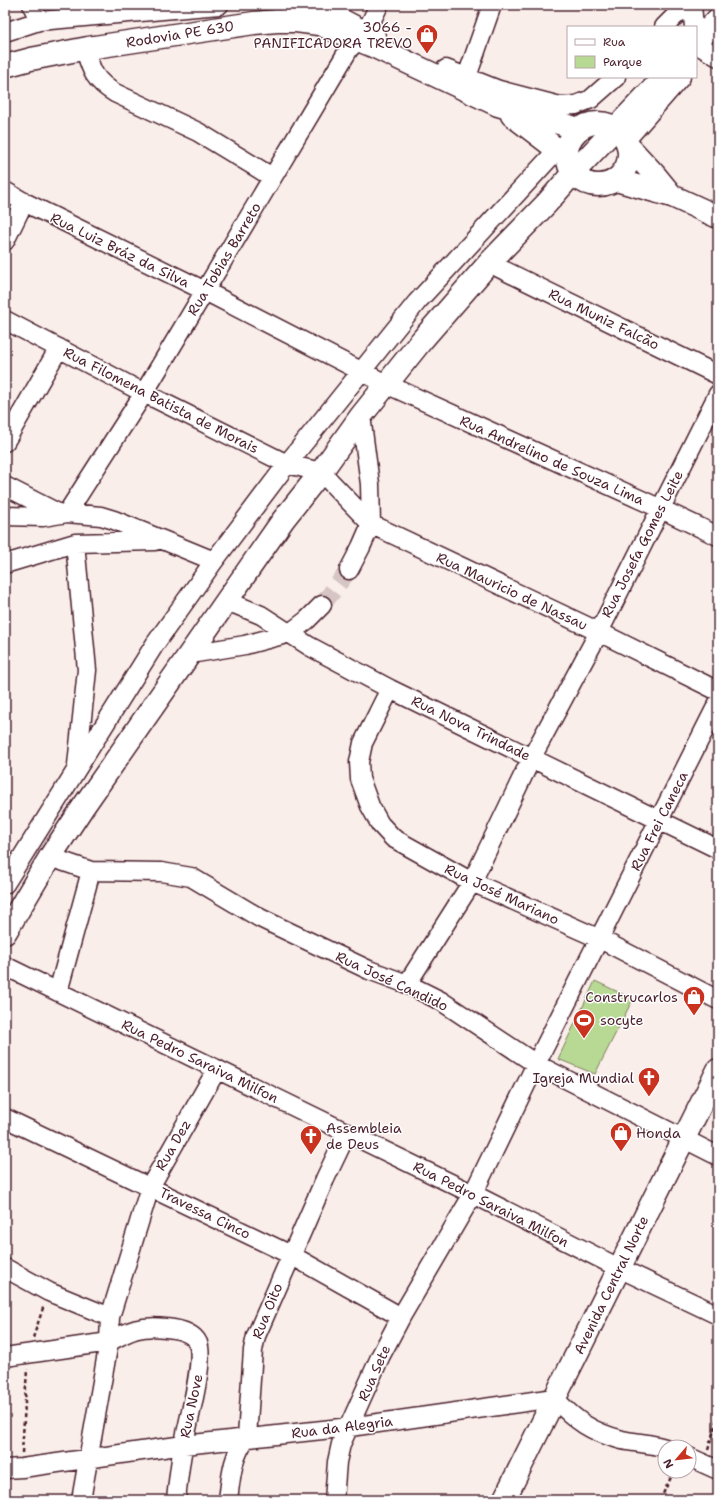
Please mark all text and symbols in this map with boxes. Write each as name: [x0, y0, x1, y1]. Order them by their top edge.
street label: Rodovia PE 630: [125, 17, 235, 51]
place label: 3066 - PANIFICADORA TREVO: [254, 18, 412, 52]
shop icon: 3066 - PANIFICADORA TREVO: [414, 22, 440, 55]
legend: [567, 26, 697, 78]
text: Rua: [603, 34, 626, 50]
text: Parque: [603, 54, 642, 70]
street label: Rua Tobias Barreto: [183, 199, 265, 319]
street label: Rua Luiz Bráz da Silva: [48, 209, 193, 292]
street label: Rua Muniz Falcão: [546, 284, 662, 354]
street label: Rua Filomena Batista de Morais: [60, 343, 262, 457]
street label: Rua Andrelino de Souza Lima: [457, 411, 647, 509]
street label: Rua Josefa Gomes Leite: [597, 467, 687, 621]
street label: Rua Mauricio de Nassau: [434, 548, 590, 634]
street label: Rua Nova Trindade: [409, 691, 534, 765]
street label: Rua Frei Caneca: [626, 768, 692, 874]
street label: Rua José Mariano: [442, 860, 562, 928]
street label: Rua José Candido: [333, 947, 451, 1015]
shop icon: Construcarlos: [681, 984, 707, 1017]
place label: Construcarlos: [585, 988, 678, 1006]
sports icon: socyte: [571, 1007, 597, 1040]
place label: socyte: [600, 1011, 643, 1029]
street label: Rua Pedro Saraiva Milfon: [119, 1015, 282, 1107]
church icon: Igreja Mundial: [636, 1065, 662, 1098]
place label: Igreja Mundial: [533, 1069, 635, 1087]
street label: Rua Dez: [151, 1116, 195, 1174]
place label: Assembleia de Deus: [326, 1119, 402, 1153]
shop icon: Honda: [608, 1120, 634, 1153]
church icon: Assembleia de Deus: [298, 1123, 324, 1156]
place label: Honda: [636, 1124, 681, 1142]
street label: Rua Pedro Saraiva Milfon: [410, 1157, 572, 1251]
street label: Travessa Cinco: [157, 1183, 253, 1243]
street label: Avenida Central Norte: [570, 1213, 652, 1357]
street label: Rua Oito: [248, 1280, 286, 1342]
street label: Rua Sete: [354, 1342, 394, 1404]
street label: Rua Nove: [175, 1372, 207, 1440]
street label: Rua da Alegria: [290, 1412, 394, 1442]
north arrow: [657, 1439, 697, 1479]
text: N: [660, 1456, 677, 1471]

